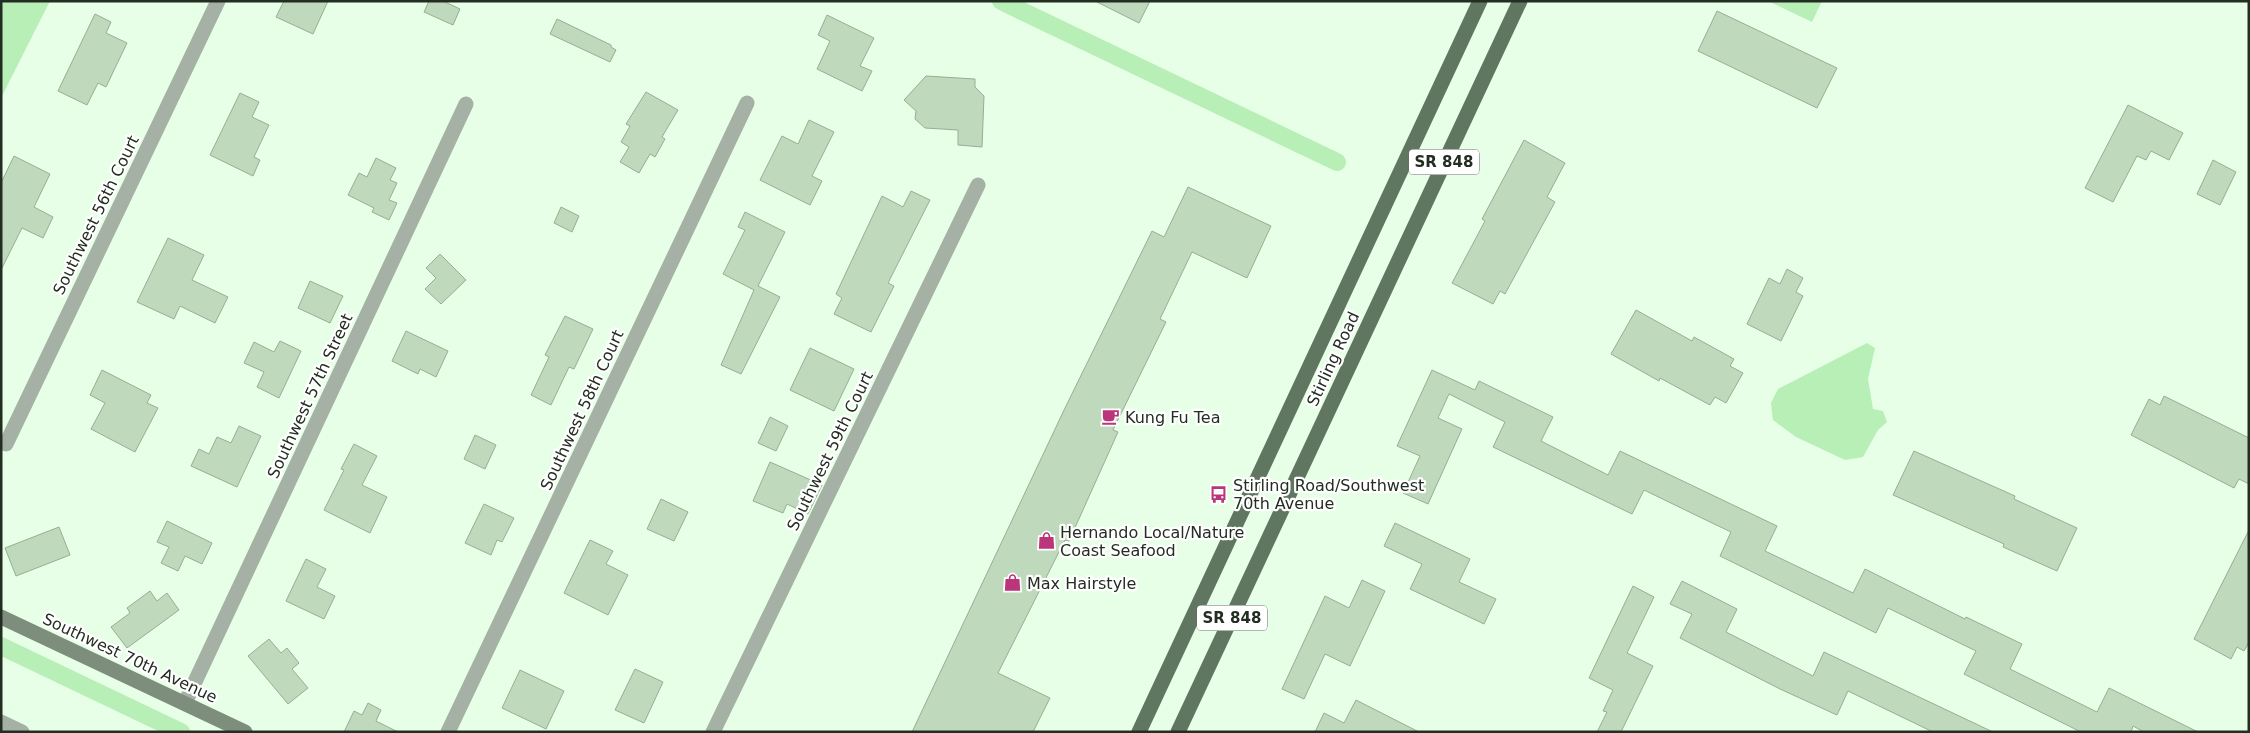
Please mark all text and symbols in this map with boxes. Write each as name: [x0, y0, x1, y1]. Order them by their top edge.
street label: Southwest 56th Court: [49, 132, 143, 298]
road number: SR 848: [1409, 150, 1479, 174]
street label: Stirling Road: [1303, 309, 1363, 409]
street label: Southwest 57th Street: [263, 311, 357, 481]
street label: Southwest 58th Court: [536, 327, 628, 493]
street label: Southwest 59th Court: [783, 368, 877, 534]
cafe icon: Kung Fu Tea: [1101, 407, 1121, 427]
place label: Kung Fu Tea: [1125, 408, 1220, 427]
place label: Stirling Road/Southwest 70th Avenue: [1233, 476, 1424, 513]
bus stop icon: Stirling Road/Southwest 70th Avenue: [1209, 484, 1229, 504]
place label: Hernando Local/Nature Coast Seafood: [1060, 523, 1244, 560]
shop icon: Hernando Local/Nature Coast Seafood: [1036, 531, 1056, 551]
shop icon: Max Hairstyle: [1003, 573, 1023, 593]
place label: Max Hairstyle: [1027, 574, 1136, 593]
road number: SR 848: [1197, 606, 1267, 630]
street label: Southwest 70th Avenue: [40, 609, 220, 707]

